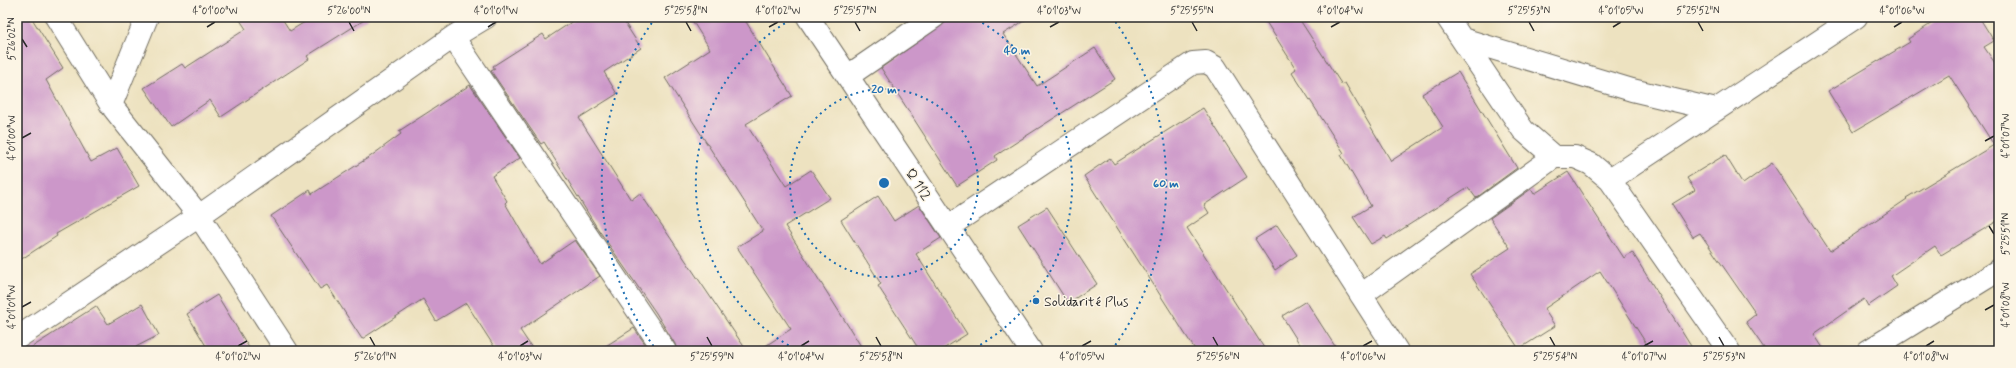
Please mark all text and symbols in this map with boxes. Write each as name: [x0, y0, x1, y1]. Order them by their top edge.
text: 4°01'00"W: [192, 4, 238, 18]
text: 5°26'00"N: [327, 4, 371, 18]
text: 4°01'01"W: [474, 4, 518, 18]
text: 5°25'58"N: [664, 4, 708, 18]
text: 4°01'02"W: [756, 4, 800, 18]
text: 5°25'57"N: [833, 4, 877, 18]
text: 4°01'03"W: [1037, 4, 1081, 18]
text: 5°25'55"N: [1170, 4, 1214, 18]
text: 4°01'04"W: [1317, 4, 1363, 18]
text: 5°25'53"N: [1508, 4, 1550, 18]
text: 4°01'05"W: [1599, 4, 1643, 18]
text: 5°25'52"N: [1676, 4, 1720, 18]
text: 4°01'06"W: [1879, 4, 1925, 18]
text: 5°26'02"N: [5, 17, 19, 61]
text: 40 m: [1004, 43, 1031, 59]
text: 20 m: [871, 82, 897, 98]
text: 4°01'07"W: [1999, 114, 2013, 158]
text: 4°01'00"W: [5, 115, 19, 161]
street label: Q 112: [901, 165, 935, 204]
centre of rings: [877, 176, 891, 190]
text: 60 m: [1153, 176, 1179, 192]
text: 5°25'51"N: [1999, 213, 2013, 255]
text: 4°01'08"W: [1999, 283, 2013, 328]
text: 4°01'01"W: [5, 285, 19, 329]
place label: Solidarité Plus: [1044, 293, 1129, 311]
marker: Solidarité Plus: [1031, 296, 1041, 306]
text: 4°01'02"W: [216, 350, 260, 364]
text: 5°26'01"N: [354, 350, 396, 364]
text: 4°01'03"W: [498, 350, 542, 364]
text: 5°25'59"N: [690, 350, 734, 364]
text: 4°01'04"W: [778, 350, 824, 364]
text: 5°25'58"N: [859, 350, 903, 364]
text: 4°01'05"W: [1060, 350, 1104, 364]
text: 5°25'56"N: [1196, 350, 1240, 364]
text: 4°01'06"W: [1340, 350, 1386, 364]
text: 5°25'54"N: [1533, 350, 1577, 364]
text: 4°01'07"W: [1622, 350, 1666, 364]
text: 5°25'53"N: [1703, 350, 1745, 364]
text: 4°01'08"W: [1904, 350, 1949, 364]

